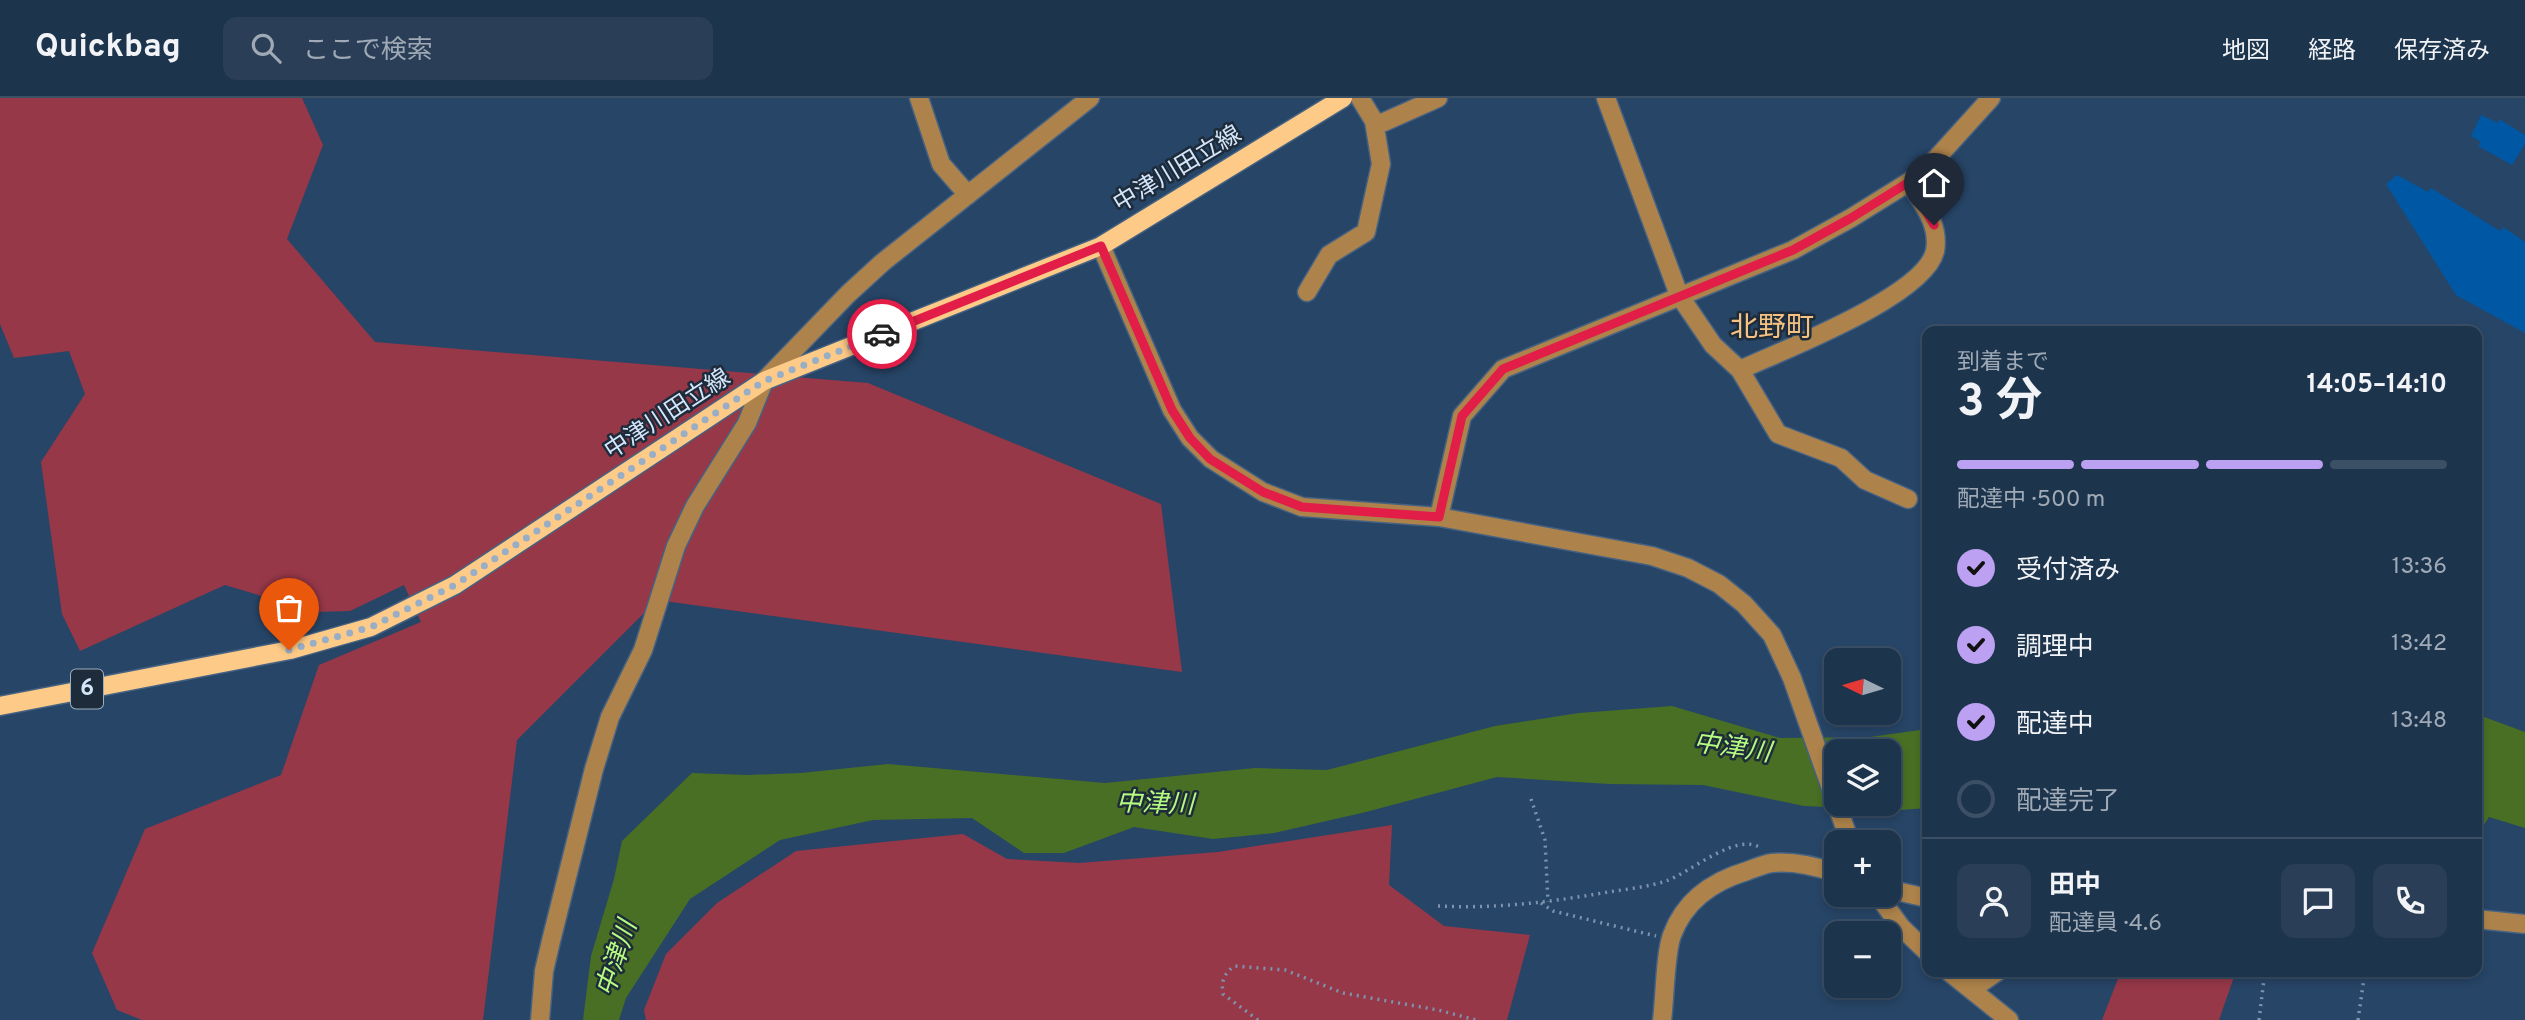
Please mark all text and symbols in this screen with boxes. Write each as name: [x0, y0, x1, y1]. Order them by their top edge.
search box: [223, 17, 713, 80]
text: Quickbag: [35, 27, 181, 69]
icon: search: [247, 29, 285, 67]
text: ここで検索: [303, 35, 433, 68]
text: 地図: [2222, 37, 2270, 67]
text: 経路: [2308, 37, 2356, 67]
text: 保存済み: [2394, 37, 2490, 67]
street label: 中津川田立線: [1109, 120, 1247, 220]
pin: [1904, 153, 1964, 225]
icon: home: [1915, 164, 1953, 202]
courier: [847, 299, 917, 369]
district label: 北野町: [1730, 311, 1814, 347]
icon: car: [863, 315, 901, 353]
text: 到着まで: [1957, 349, 2049, 378]
street label: 中津川田立線: [599, 363, 737, 467]
text: 14:05–14:10: [2307, 369, 2447, 402]
text: 3 分: [1957, 374, 2042, 433]
text: 配達中 · 500 m: [1957, 486, 2105, 515]
icon: check: [1957, 549, 1995, 587]
text: 13:36: [2392, 553, 2447, 582]
text: 受付済み: [2016, 555, 2120, 588]
pin: [259, 578, 319, 650]
icon: bag: [270, 589, 308, 627]
icon: check: [1957, 626, 1995, 664]
text: 13:42: [2391, 630, 2447, 659]
text: 調理中: [2016, 632, 2094, 665]
north arrow: [1824, 648, 1900, 724]
map controls: [1824, 648, 1901, 998]
road number: 6: [71, 670, 103, 708]
icon: check: [1957, 703, 1995, 741]
text: 13:48: [2391, 707, 2447, 736]
text: 配達中: [2016, 709, 2094, 742]
water label: 中津川: [1691, 727, 1776, 771]
button: layers: [1824, 739, 1901, 816]
text: 配達完了: [2016, 786, 2120, 819]
water label: 中津川: [1115, 787, 1198, 823]
button: +: [1824, 830, 1901, 907]
button: person: [1957, 864, 2031, 938]
button: chat: [2281, 864, 2355, 938]
button: phone: [2373, 864, 2447, 938]
text: 田中: [2049, 870, 2101, 903]
text: 配達員 · 4.6: [2049, 910, 2162, 939]
water label: 中津川: [590, 914, 647, 1001]
button: −: [1824, 921, 1901, 998]

